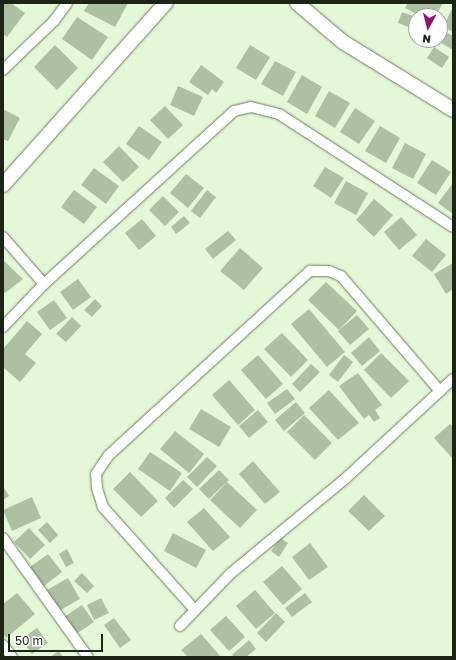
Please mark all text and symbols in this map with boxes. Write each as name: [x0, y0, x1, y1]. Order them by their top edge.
north arrow: [408, 8, 448, 48]
text: N: [422, 32, 432, 46]
scale bar: [10, 626, 105, 652]
text: 50 m: [15, 633, 43, 648]

